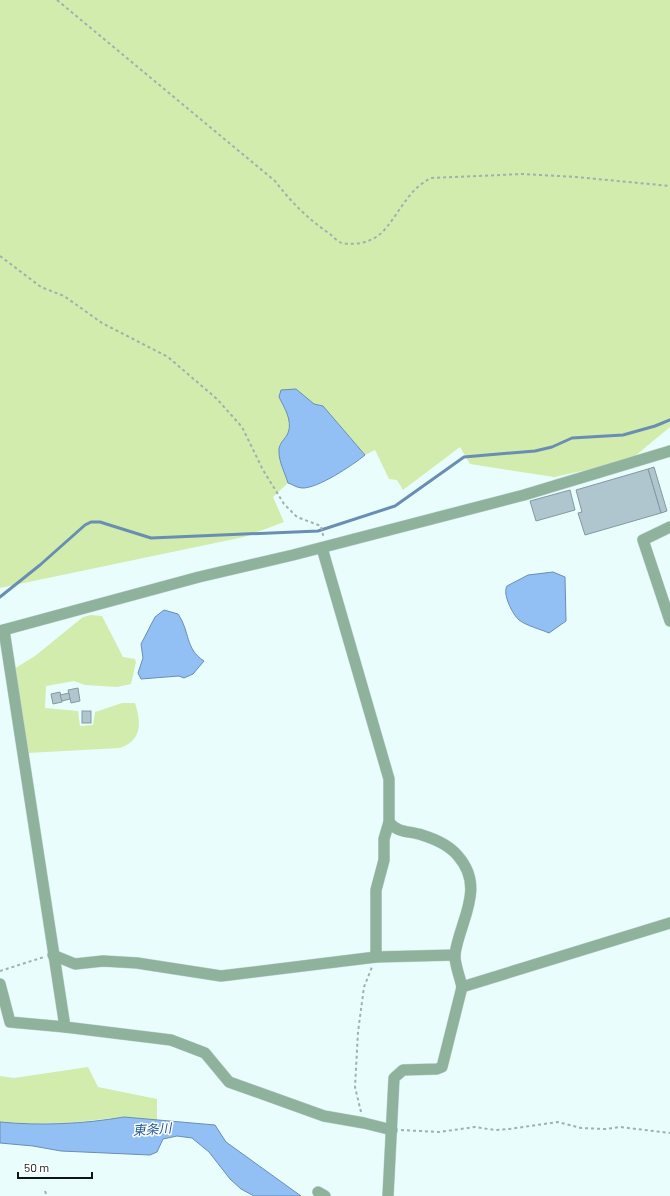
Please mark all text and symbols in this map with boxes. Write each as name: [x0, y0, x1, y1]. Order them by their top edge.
water label: 東条川: [132, 1120, 174, 1138]
scale bar: [18, 1154, 92, 1180]
text: 50 m: [24, 1160, 49, 1174]

